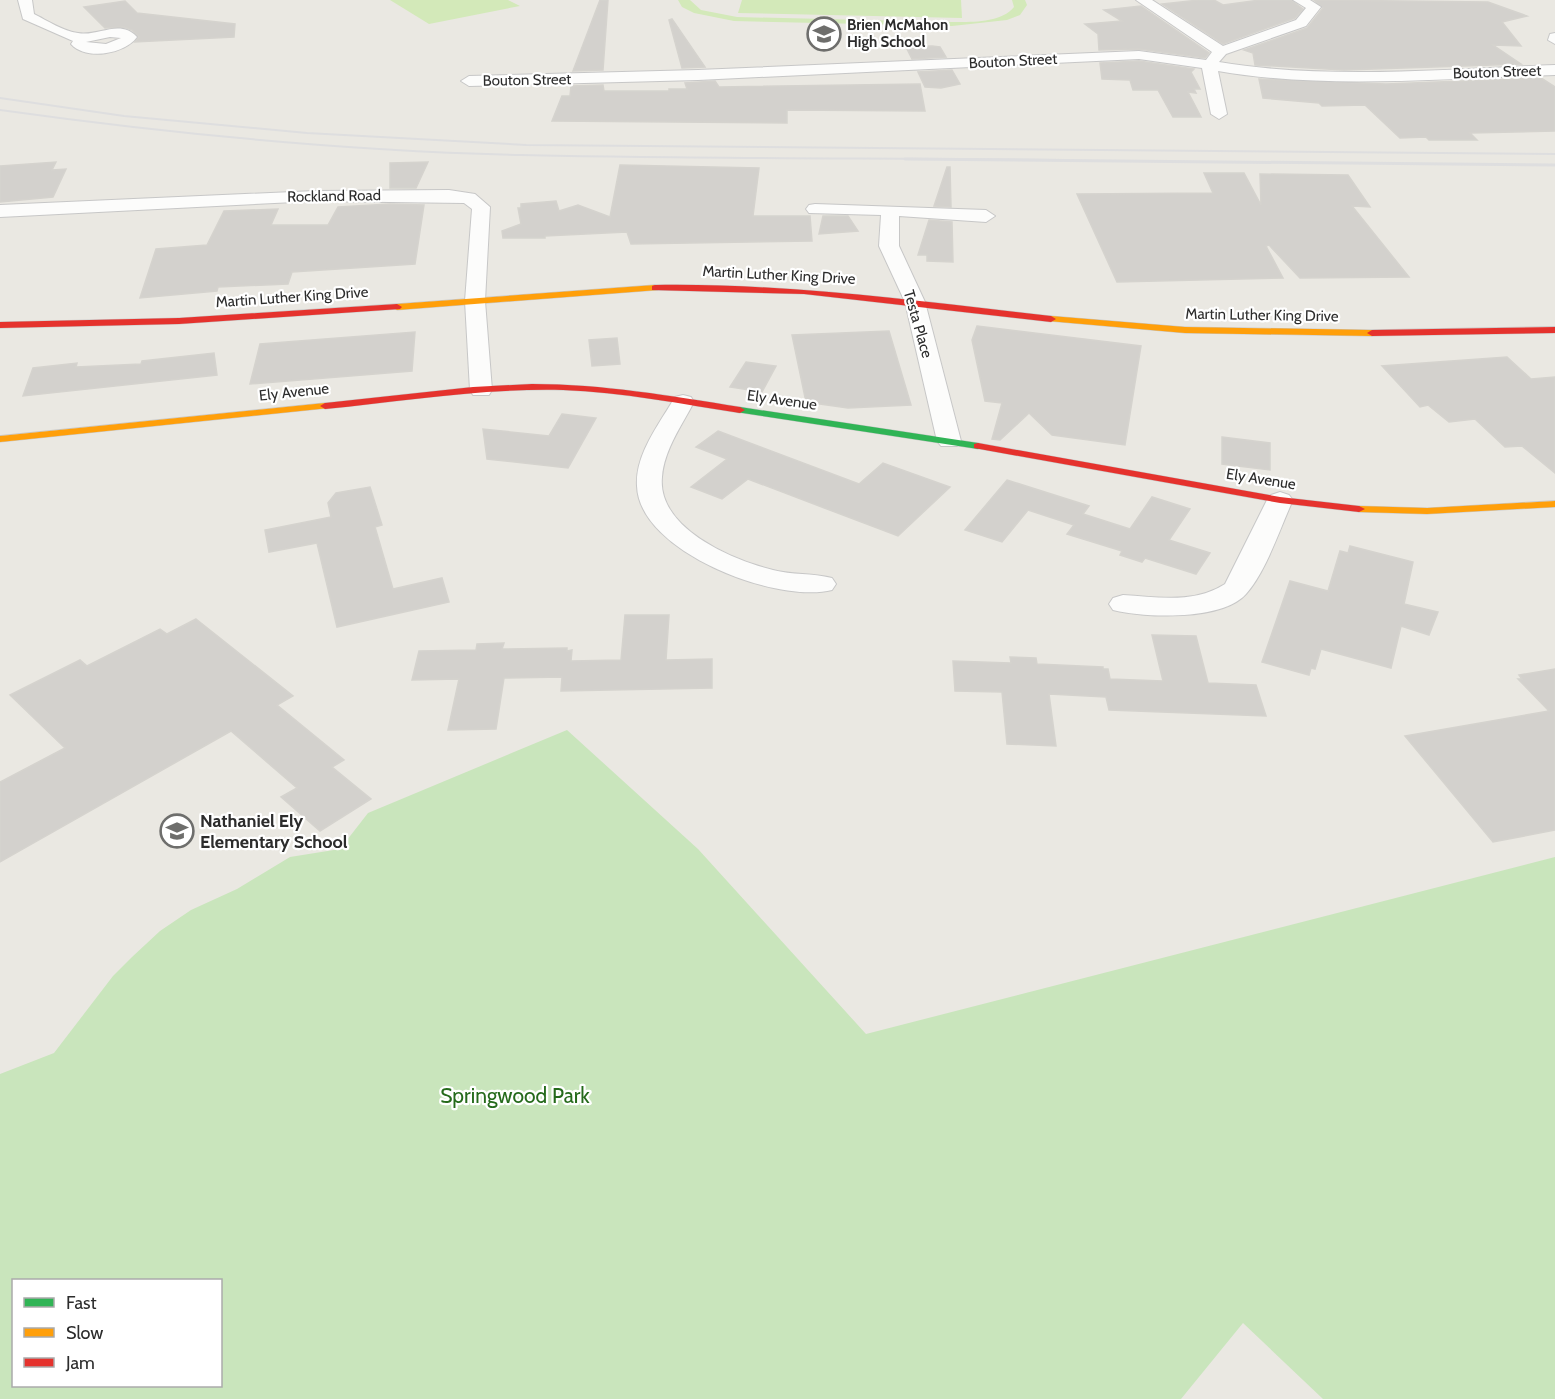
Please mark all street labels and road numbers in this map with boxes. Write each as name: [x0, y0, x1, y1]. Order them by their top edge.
street label: Bouton Street: [968, 50, 1058, 72]
street label: Bouton Street: [1452, 61, 1542, 83]
street label: Bouton Street: [483, 70, 571, 90]
street label: Rockland Road: [287, 186, 381, 206]
street label: Martin Luther King Drive: [702, 262, 856, 288]
street label: Martin Luther King Drive: [215, 283, 369, 311]
street label: Testa Place: [900, 288, 936, 360]
street label: Martin Luther King Drive: [1185, 305, 1339, 325]
street label: Ely Avenue: [258, 379, 330, 405]
street label: Ely Avenue: [746, 386, 818, 414]
street label: Ely Avenue: [1225, 465, 1297, 493]

